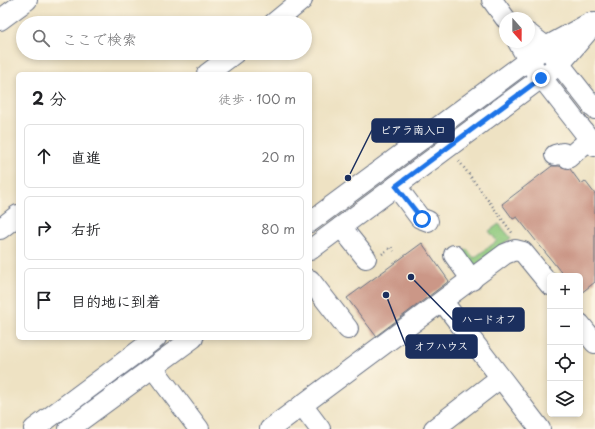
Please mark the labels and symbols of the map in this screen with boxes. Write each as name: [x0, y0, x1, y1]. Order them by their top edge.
north arrow: [499, 12, 535, 48]
route end: [532, 69, 550, 87]
callout: ピアラ南入口: [372, 119, 454, 142]
text: ピアラ南入口: [380, 121, 446, 138]
route start: [413, 210, 431, 228]
callout: ハードオフ: [453, 308, 524, 331]
text: ハードオフ: [462, 310, 517, 327]
callout: オフハウス: [406, 335, 477, 358]
text: オフハウス: [414, 337, 468, 354]

